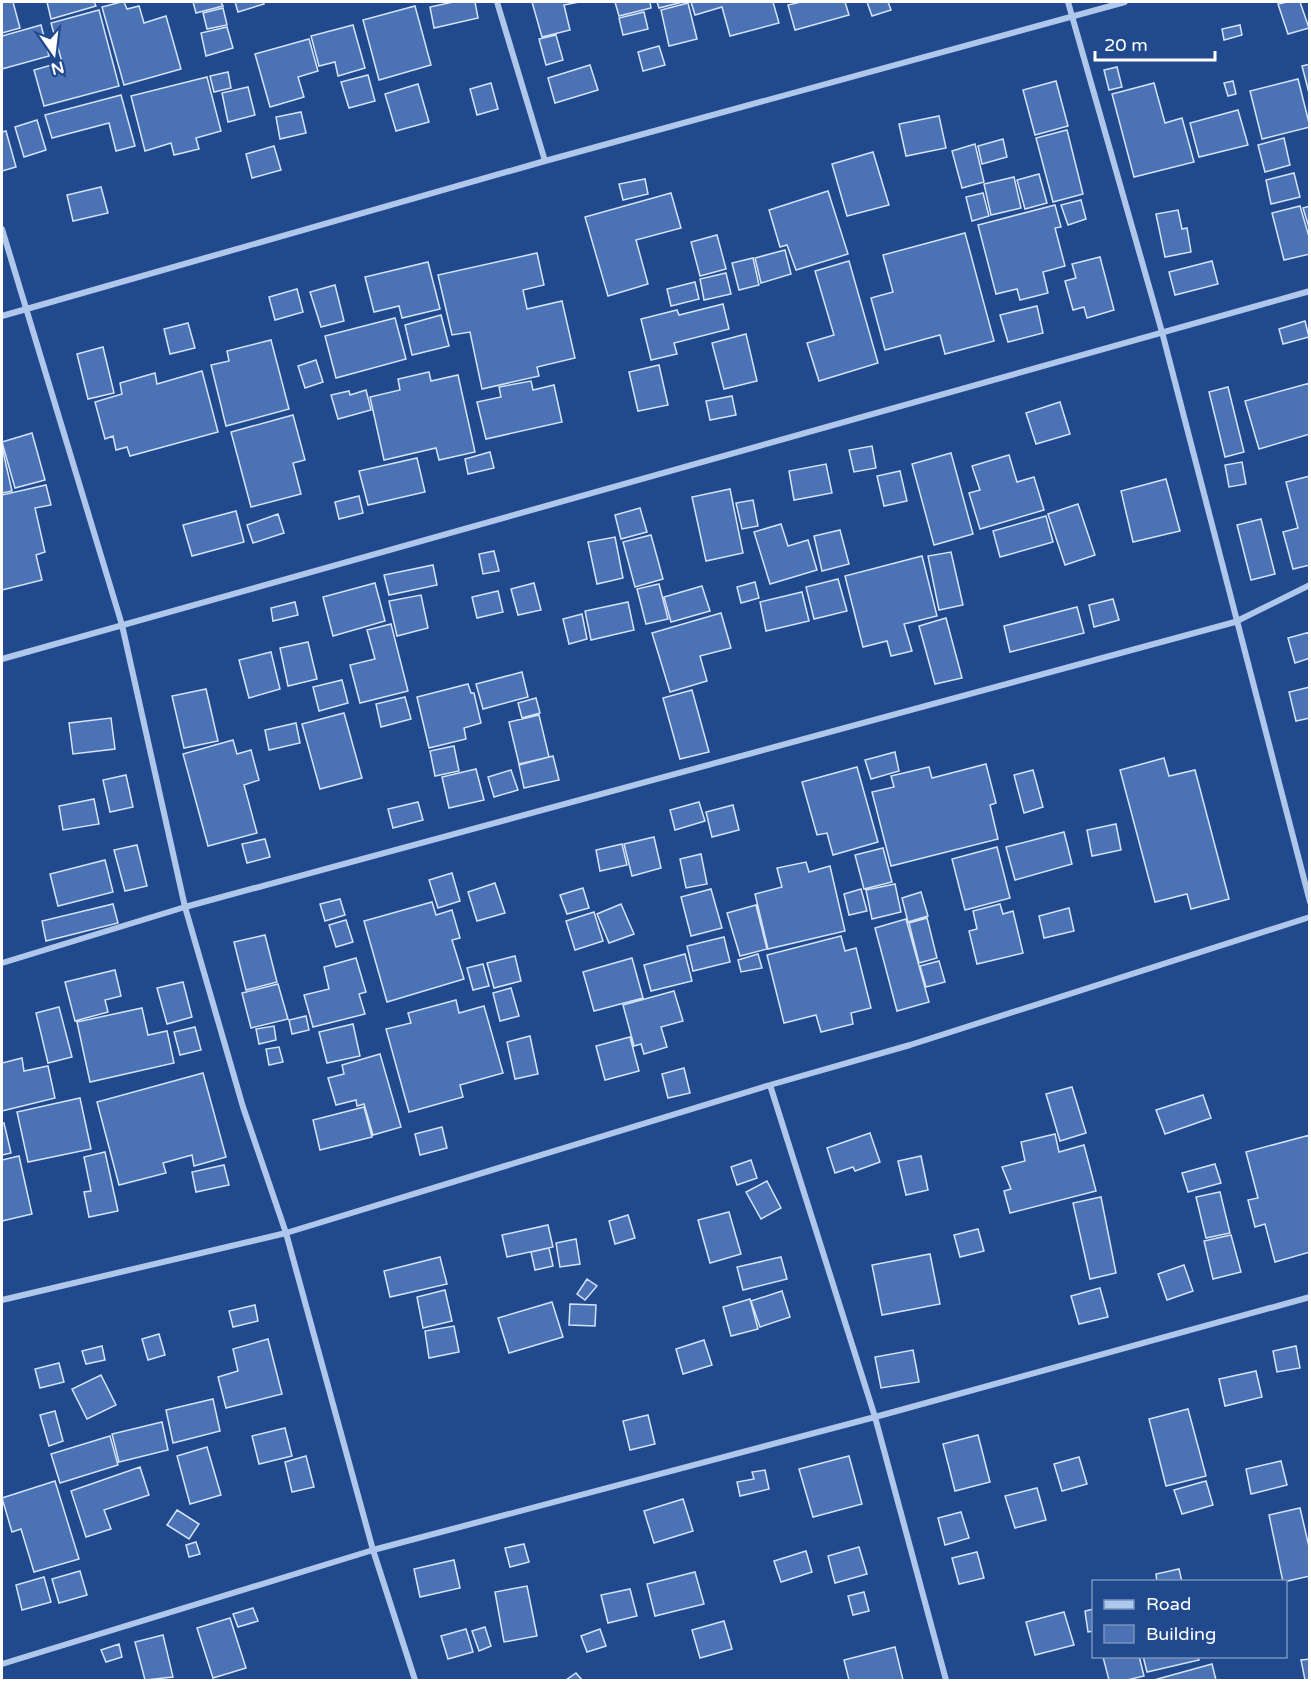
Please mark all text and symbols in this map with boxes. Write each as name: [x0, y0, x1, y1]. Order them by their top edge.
north arrow: [24, 24, 84, 84]
scale bar: [1095, 24, 1215, 62]
text: 20 m: [1104, 34, 1148, 56]
text: N: [49, 56, 66, 79]
legend: [1092, 1580, 1287, 1658]
text: Road: [1146, 1593, 1191, 1615]
text: Building: [1146, 1623, 1216, 1645]

